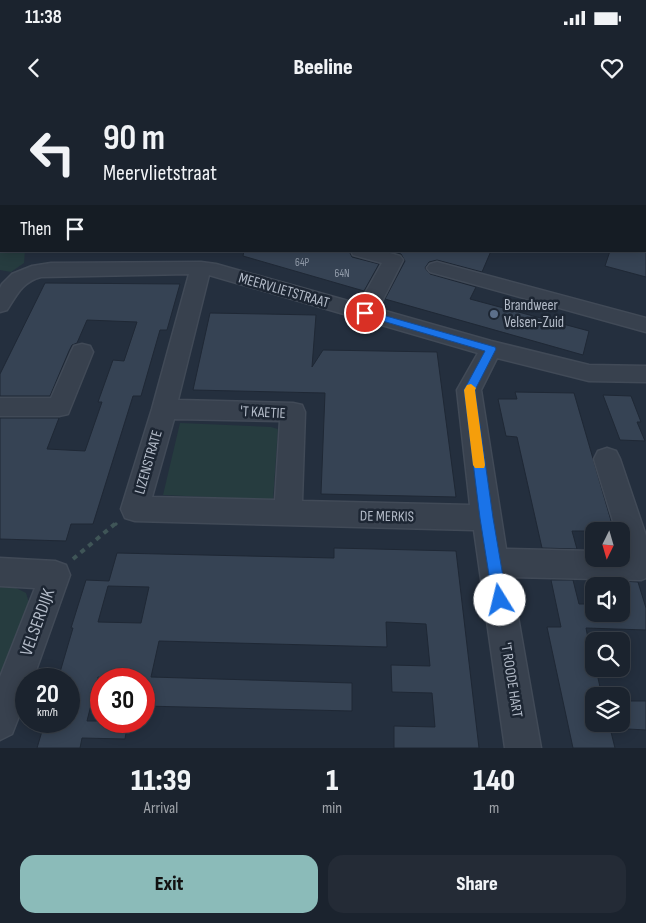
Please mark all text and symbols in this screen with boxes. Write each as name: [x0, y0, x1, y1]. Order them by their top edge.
text: 11:38: [25, 6, 62, 29]
icon: back: [20, 54, 48, 82]
text: Beeline: [293, 54, 353, 81]
icon: heart: [598, 54, 626, 82]
text: 90 m: [103, 117, 165, 160]
icon: left: [20, 120, 85, 185]
text: Meervlietstraat: [103, 160, 217, 187]
icon: arrive: [61, 215, 89, 243]
text: Then: [20, 218, 51, 241]
house number: 64P: [295, 256, 309, 269]
house number: 64N: [334, 267, 350, 280]
street label: MEERVLIETSTRAAT: [236, 268, 331, 312]
pin: [344, 292, 386, 334]
place label: Brandweer Velsen-Zuid: [504, 296, 564, 332]
icon: arrive: [351, 299, 379, 327]
marker: Brandweer Velsen-Zuid: [488, 308, 500, 320]
street label: 'T KAETIE: [240, 402, 286, 423]
street label: LIZENSTRATE: [130, 428, 167, 496]
street label: DE MERKIS: [360, 507, 414, 526]
north arrow: [585, 522, 630, 568]
map controls: [585, 522, 630, 732]
position arrow: [473, 573, 525, 625]
button: sound: [585, 577, 630, 622]
street label: VELSERDIJK: [16, 585, 60, 659]
button: search: [585, 632, 630, 677]
street label: 'T ROODE HART: [496, 641, 527, 719]
speed limit sign: 30: [90, 668, 155, 733]
text: 20: [36, 679, 59, 710]
button: layers: [585, 687, 630, 732]
text: km/h: [37, 705, 58, 720]
text: 11:39: [131, 763, 191, 799]
text: 1: [326, 763, 338, 799]
text: 140: [473, 763, 515, 799]
text: Arrival: [144, 799, 178, 818]
text: min: [322, 799, 342, 818]
text: m: [489, 799, 499, 818]
button: Exit: [20, 855, 318, 913]
button: Share: [328, 855, 626, 913]

